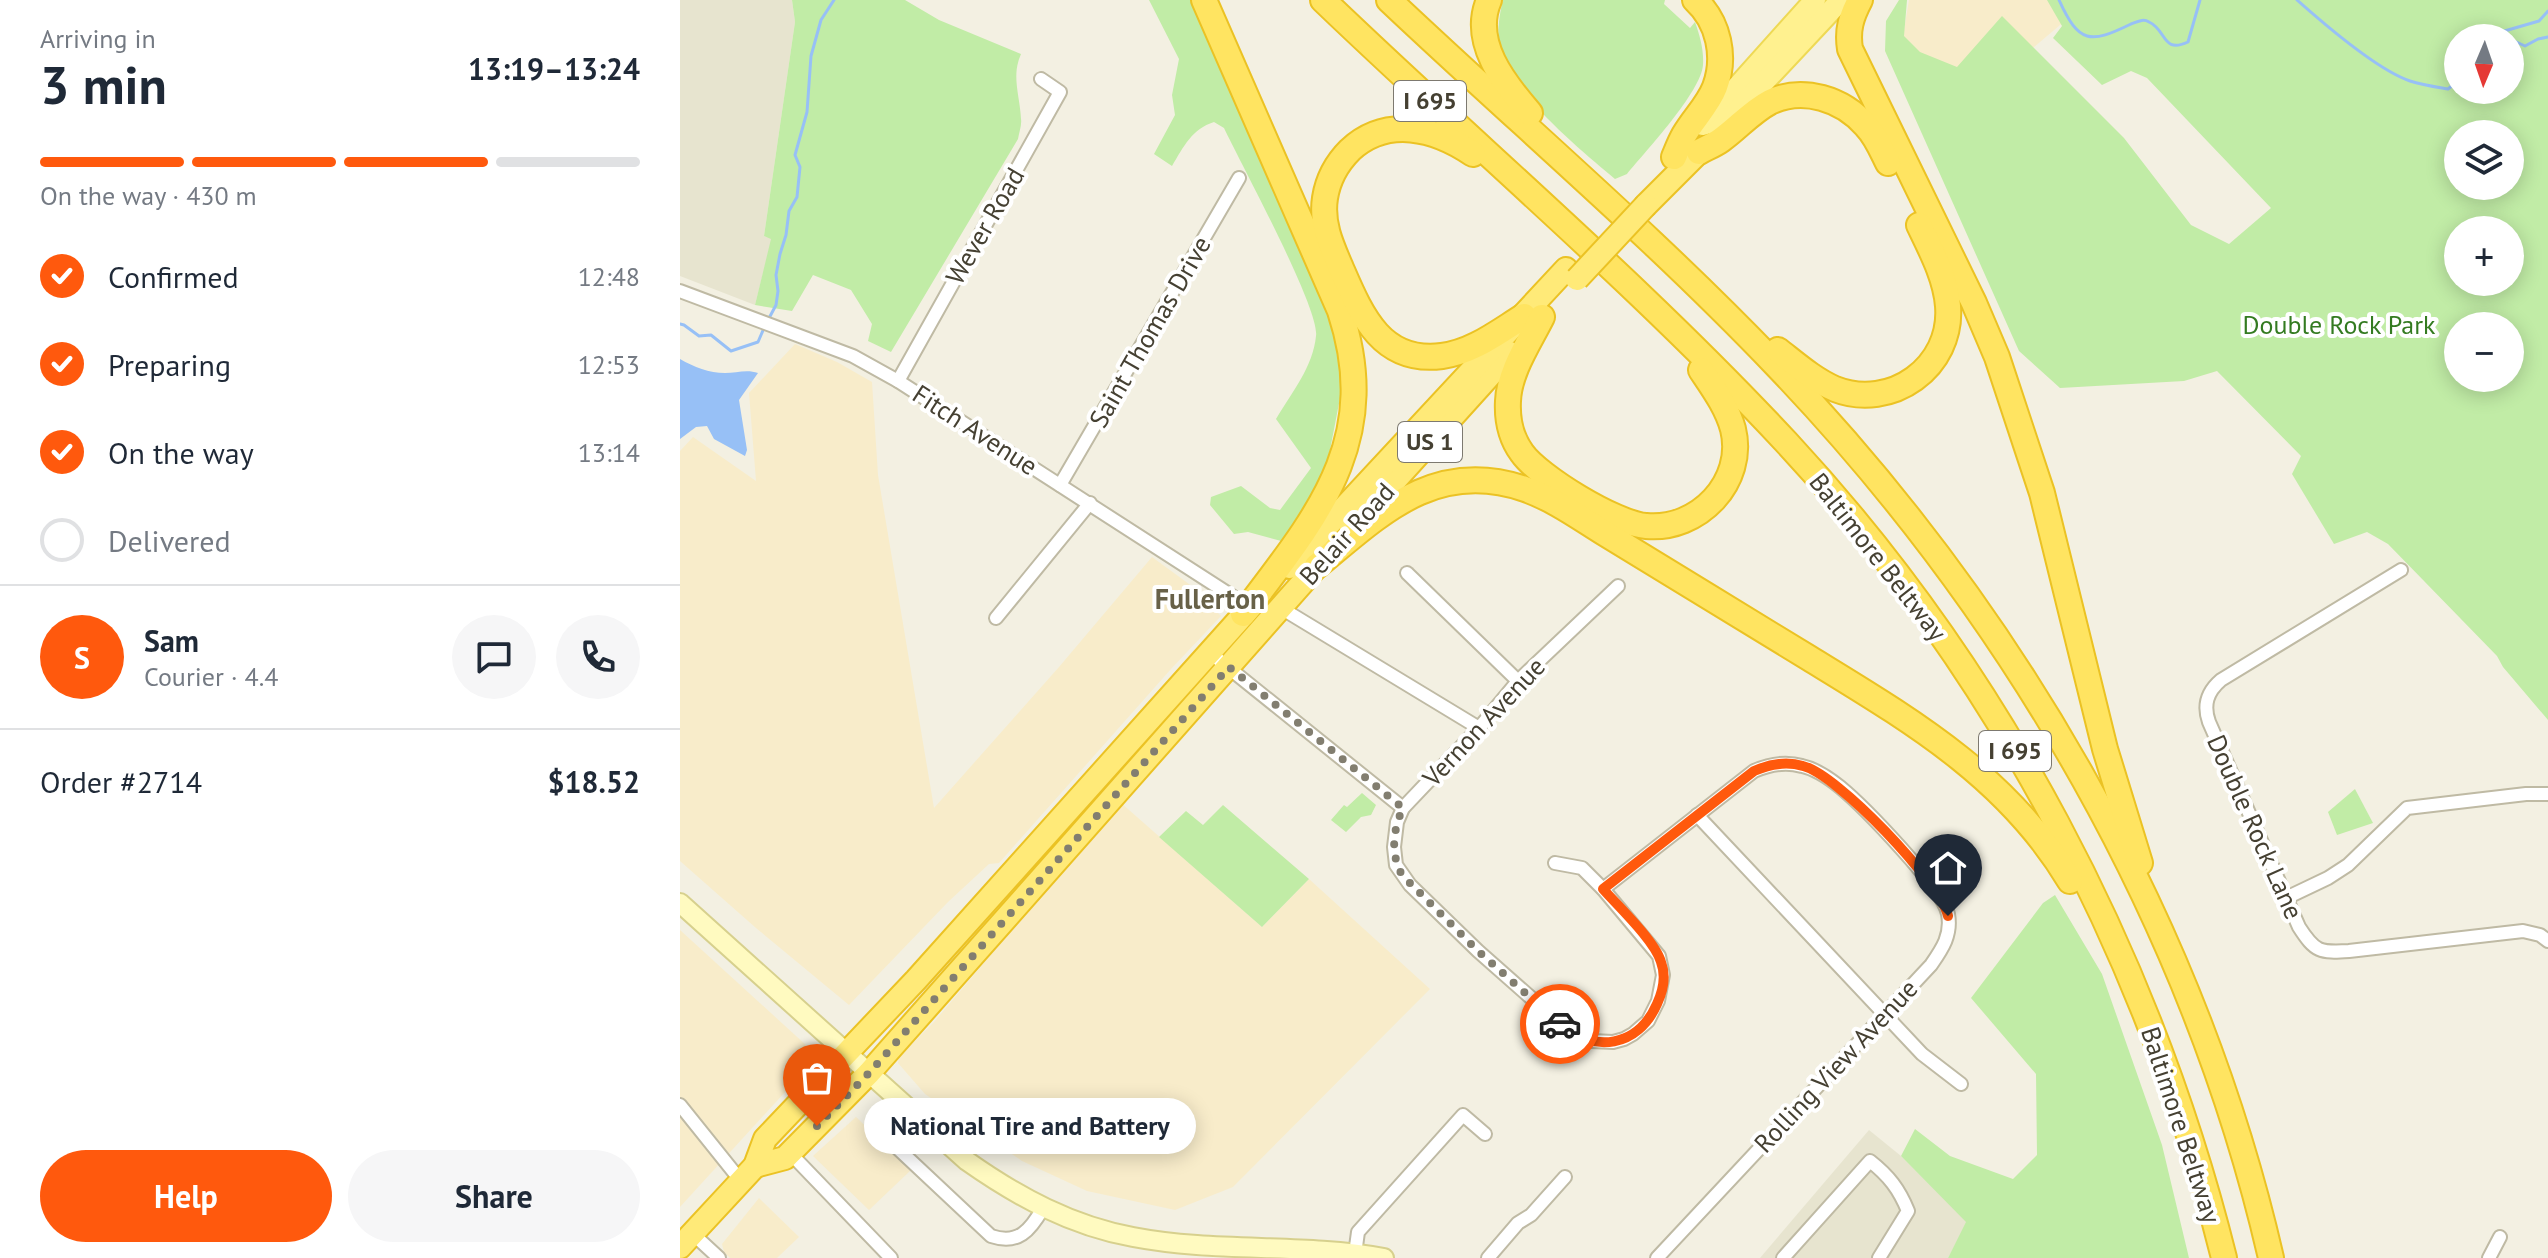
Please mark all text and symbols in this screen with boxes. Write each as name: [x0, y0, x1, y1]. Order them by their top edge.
text: Arriving in: [40, 22, 156, 55]
north arrow: [2444, 24, 2524, 104]
map controls: [2444, 24, 2524, 392]
text: 13:19–13:24: [468, 49, 640, 88]
text: 3 min: [40, 51, 167, 118]
road number: I 695: [1394, 81, 1466, 121]
button: layers: [2444, 120, 2524, 200]
street label: Wever Road: [938, 161, 1031, 290]
text: On the way · 430 m: [40, 179, 257, 212]
button: +: [2444, 216, 2524, 296]
street label: Saint Thomas Drive: [1081, 230, 1218, 433]
icon: check: [40, 254, 84, 298]
text: Confirmed: [108, 257, 239, 296]
text: 12:48: [578, 260, 640, 293]
park label: Double Rock Park: [2242, 308, 2436, 341]
button: −: [2444, 312, 2524, 392]
icon: check: [40, 342, 84, 386]
text: Preparing: [108, 345, 231, 384]
text: 12:53: [578, 348, 640, 381]
street label: Fitch Avenue: [907, 377, 1044, 482]
road number: US 1: [1398, 422, 1462, 462]
icon: check: [40, 430, 84, 474]
text: On the way: [108, 433, 254, 472]
text: 13:14: [578, 436, 640, 469]
street label: Baltimore Beltway: [1802, 466, 1954, 647]
street label: Belair Road: [1292, 476, 1401, 592]
text: Delivered: [108, 521, 231, 560]
district label: Fullerton: [1155, 580, 1265, 617]
button: chat: [452, 615, 536, 699]
button: phone: [556, 615, 640, 699]
text: Sam: [144, 621, 199, 660]
text: S: [74, 638, 90, 677]
street label: Vernon Avenue: [1415, 650, 1552, 794]
text: Courier · 4.4: [144, 660, 278, 693]
street label: Double Rock Lane: [2200, 729, 2311, 924]
road number: I 695: [1979, 731, 2051, 771]
text: Order #2714: [40, 762, 202, 801]
text: $18.52: [548, 762, 640, 801]
pin: [1914, 834, 1982, 916]
icon: home: [1926, 846, 1970, 890]
street label: Rolling View Avenue: [1747, 972, 1924, 1159]
courier: [1520, 984, 1600, 1064]
icon: car: [1538, 1002, 1582, 1046]
street label: Baltimore Beltway: [2134, 1023, 2229, 1227]
pin: [783, 1044, 851, 1126]
icon: bag: [795, 1056, 839, 1100]
callout: National Tire and Battery: [865, 1098, 1197, 1154]
text: National Tire and Battery: [890, 1109, 1170, 1142]
button: Help: [40, 1150, 332, 1242]
button: Share: [348, 1150, 640, 1242]

